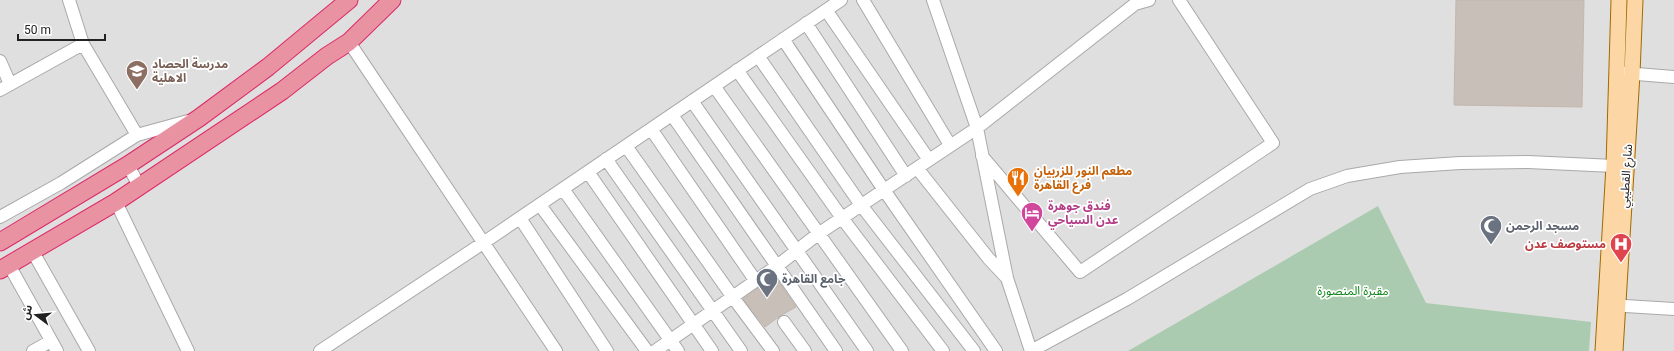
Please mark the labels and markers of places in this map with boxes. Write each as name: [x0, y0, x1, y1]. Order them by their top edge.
place label: مدرسة الحصاد الاهلية: [152, 57, 228, 85]
school or university icon: مدرسة الحصاد الاهلية: [124, 58, 150, 91]
place label: مطعم النور للزربيان فرع القاهرة: [1034, 164, 1132, 194]
restaurant icon: مطعم النور للزربيان فرع القاهرة: [1005, 165, 1031, 198]
place label: فندق جوهرة عدن السياحي: [1048, 199, 1119, 230]
hotel icon: فندق جوهرة عدن السياحي: [1019, 200, 1045, 233]
mosque icon: مسجد الرحمن: [1478, 213, 1504, 246]
place label: مسجد الرحمن: [1506, 219, 1579, 233]
hospital icon: مستوصف عدن: [1608, 231, 1634, 264]
place label: مستوصف عدن: [1525, 237, 1606, 251]
mosque icon: جامع القاهرة: [754, 266, 780, 299]
place label: جامع القاهرة: [782, 272, 846, 288]

